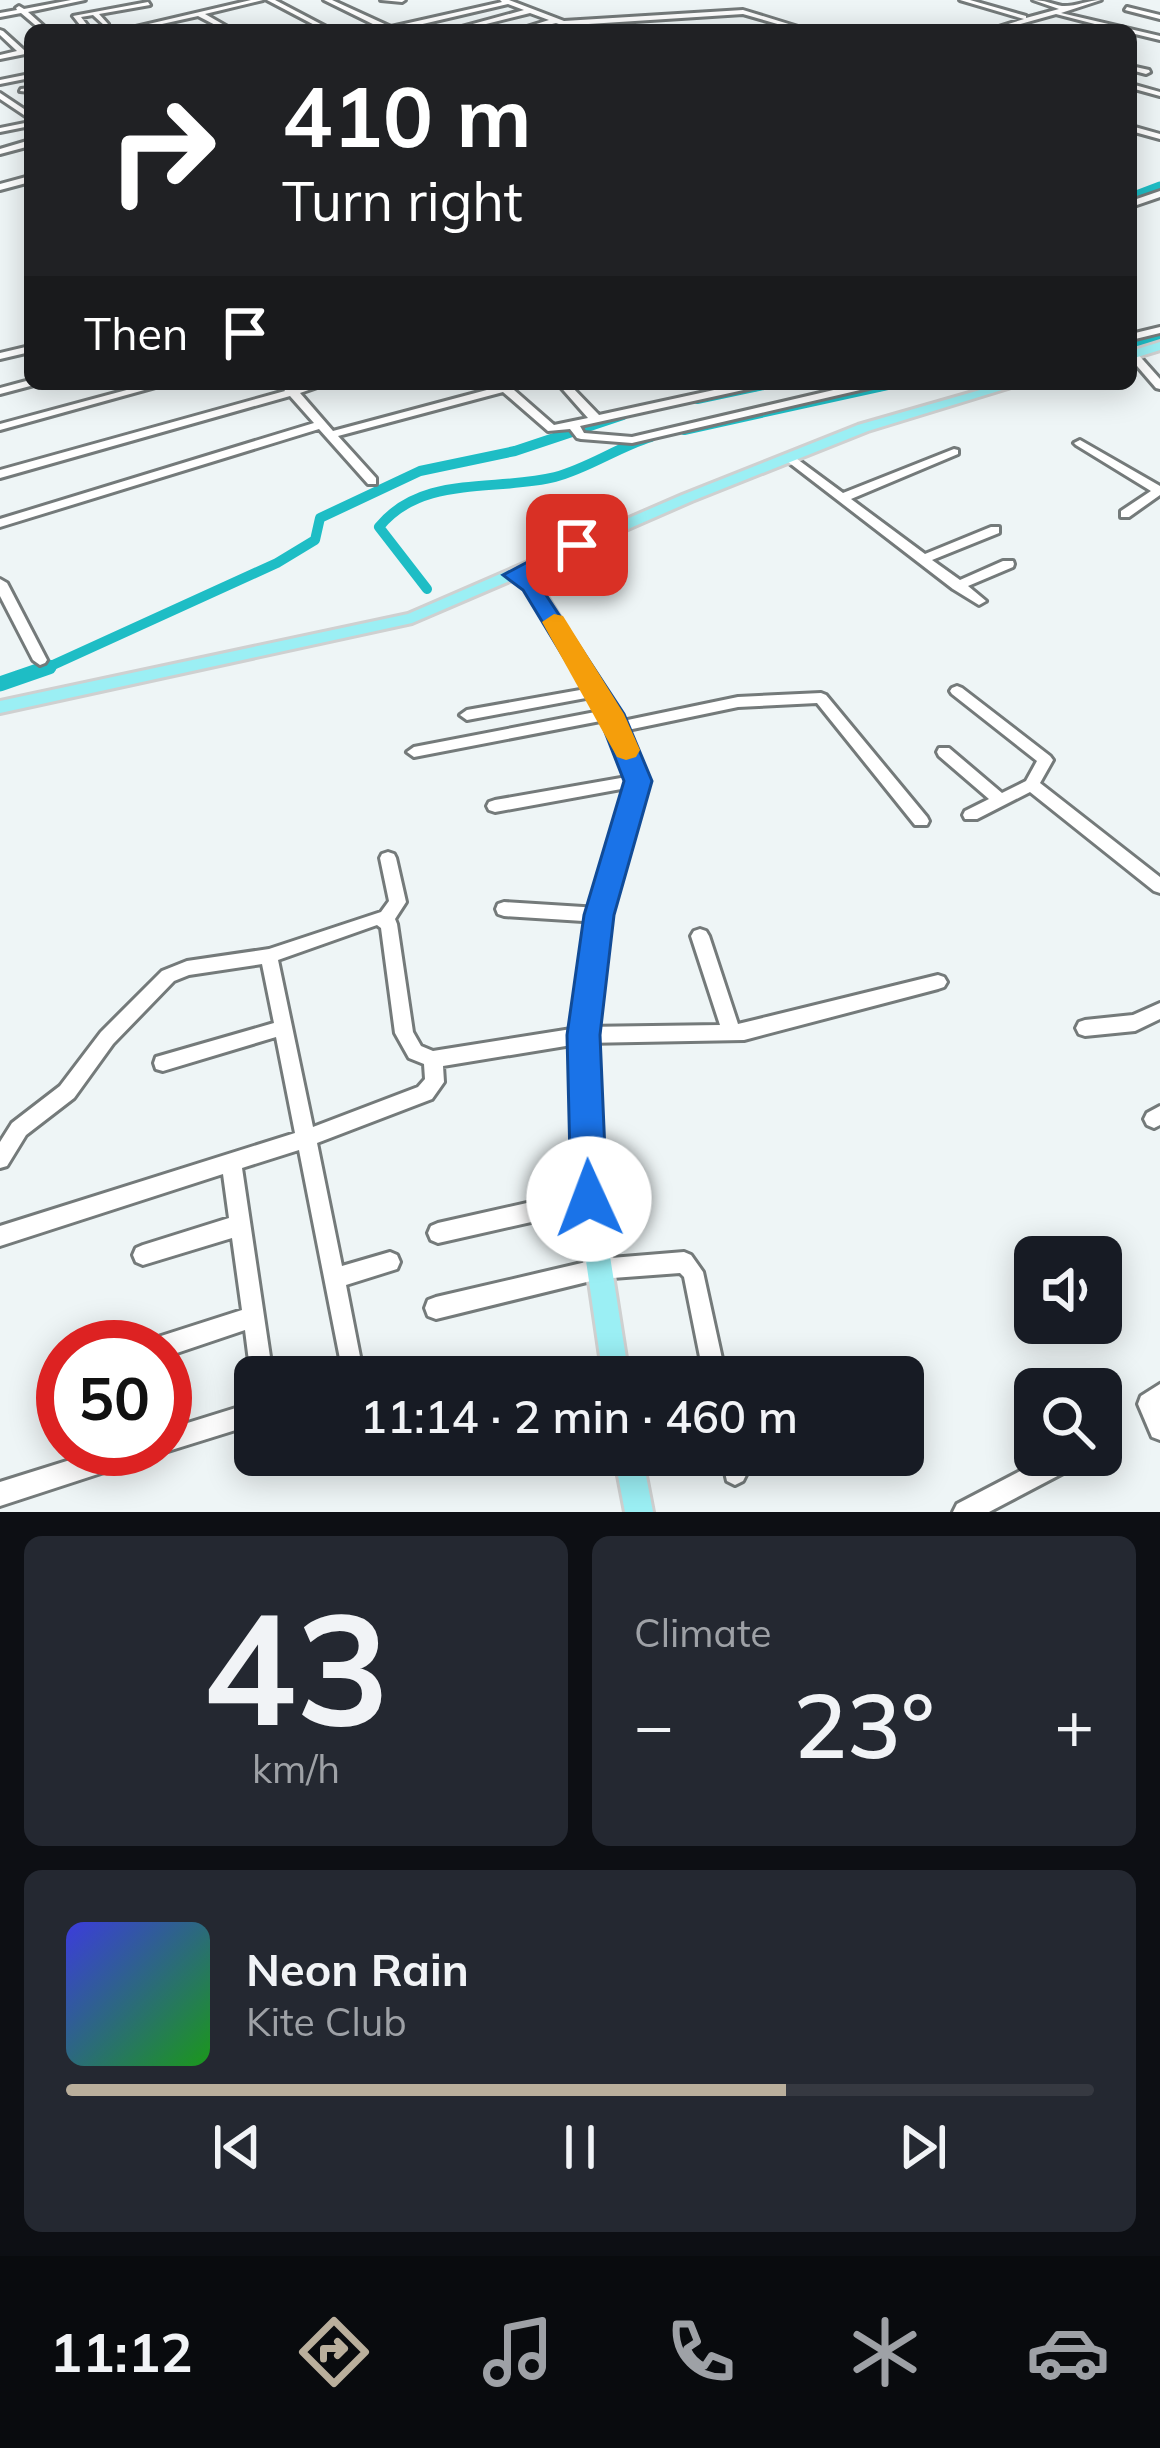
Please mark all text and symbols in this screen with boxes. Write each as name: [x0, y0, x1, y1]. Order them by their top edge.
text: 410 m: [282, 63, 532, 168]
icon: right: [84, 72, 240, 228]
text: Turn right: [282, 167, 523, 235]
icon: arrive: [212, 300, 278, 366]
text: Then: [84, 305, 188, 361]
pin: [526, 494, 628, 596]
icon: arrive: [544, 512, 610, 578]
position arrow: [526, 1136, 652, 1262]
map controls: [1014, 1236, 1122, 1476]
button: sound: [1014, 1236, 1122, 1344]
speed limit sign: 50: [36, 1320, 192, 1476]
button: search: [1014, 1368, 1122, 1476]
text: 11:14 · 2 min · 460 m: [360, 1388, 798, 1444]
text: 43: [202, 1568, 390, 1764]
text: Climate: [634, 1608, 772, 1657]
text: 23°: [793, 1668, 935, 1781]
text: −: [634, 1683, 674, 1766]
text: +: [1054, 1683, 1094, 1766]
text: km/h: [252, 1744, 340, 1793]
text: Neon Rain: [246, 1941, 469, 1997]
text: Kite Club: [246, 1997, 407, 2046]
icon: previous: [204, 2114, 270, 2180]
icon: pause: [547, 2114, 613, 2180]
icon: next: [890, 2114, 956, 2180]
icon: directions: [292, 2310, 376, 2394]
icon: music: [476, 2310, 560, 2394]
icon: phone: [659, 2310, 743, 2394]
icon: climate: [843, 2310, 927, 2394]
icon: car: [1026, 2310, 1110, 2394]
text: 11:12: [50, 2318, 193, 2386]

